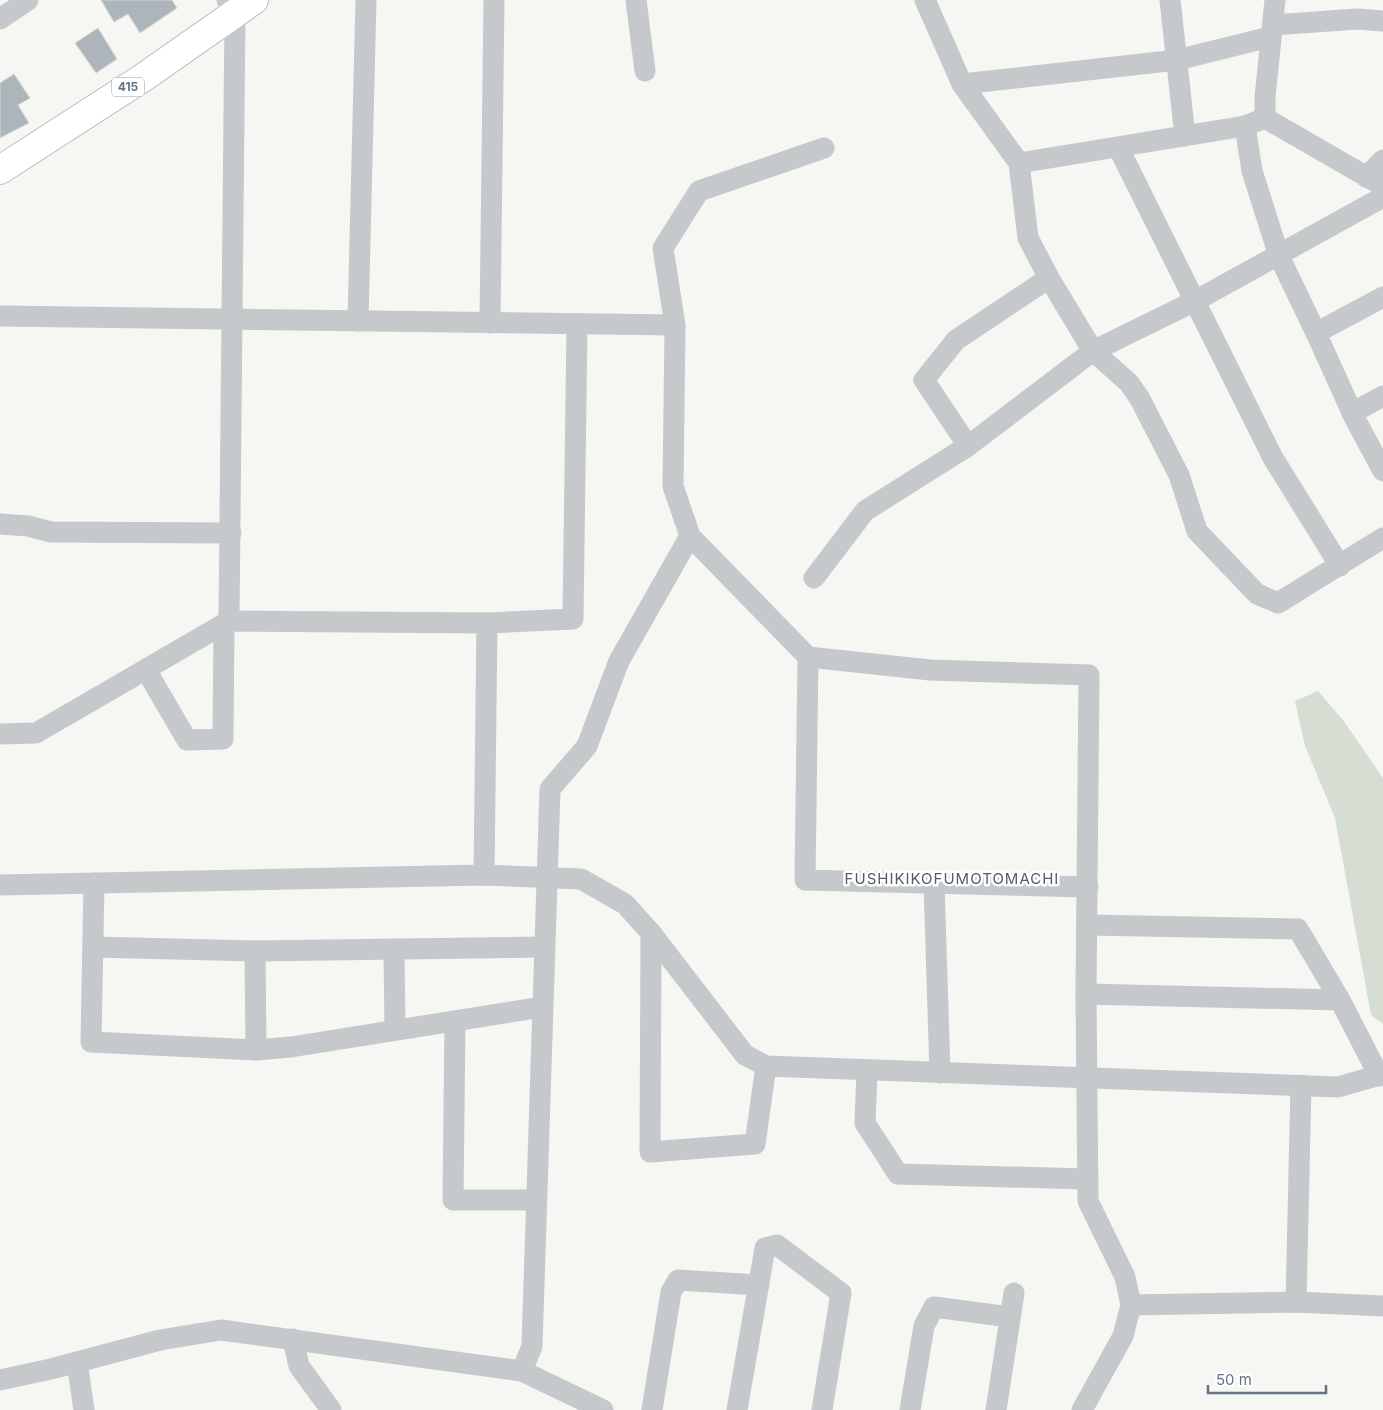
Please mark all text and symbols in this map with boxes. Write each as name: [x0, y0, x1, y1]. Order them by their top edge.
road number: 415: [112, 77, 144, 96]
district label: FUSHIKIKOFUMOTOMACHI: [845, 869, 1059, 888]
scale bar: [1208, 1362, 1326, 1394]
text: 50 m: [1216, 1370, 1252, 1389]

